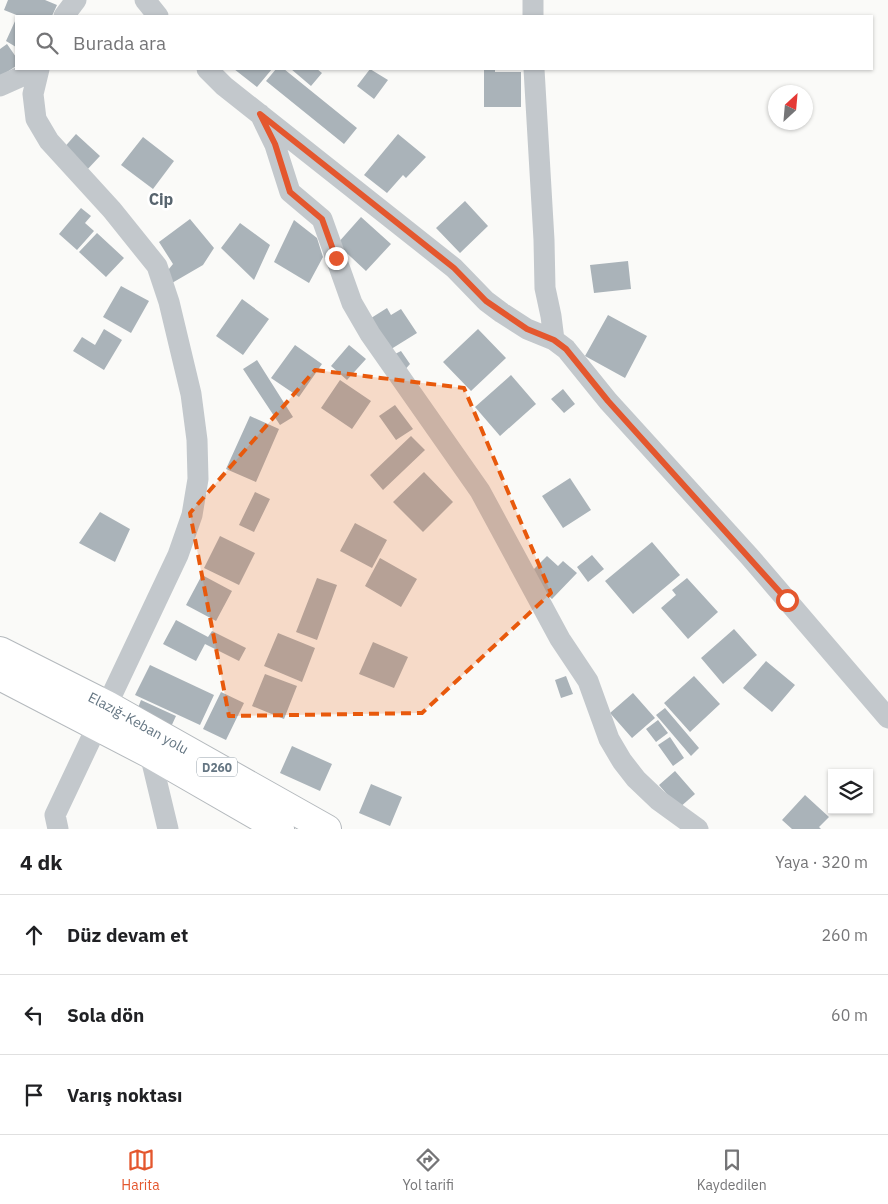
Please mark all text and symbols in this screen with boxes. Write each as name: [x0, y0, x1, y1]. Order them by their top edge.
search box: [15, 15, 873, 70]
icon: search: [33, 29, 61, 57]
text: Burada ara: [73, 31, 166, 55]
north arrow: [768, 85, 813, 130]
district label: Cip: [149, 189, 174, 209]
route end: [325, 247, 348, 270]
route start: [776, 589, 799, 612]
street label: Elazığ-Keban yolu: [85, 688, 192, 758]
road number: D260: [197, 758, 237, 776]
map controls: [828, 769, 873, 814]
button: layers: [828, 769, 873, 814]
text: 4 dk: [20, 848, 62, 876]
text: Yaya · 320 m: [775, 852, 868, 872]
icon: ahead: [20, 921, 48, 949]
text: Düz devam et: [67, 923, 188, 947]
text: 260 m: [821, 925, 868, 945]
icon: left: [20, 1001, 48, 1029]
text: Sola dön: [67, 1003, 144, 1027]
text: 60 m: [831, 1005, 868, 1025]
icon: arrive: [20, 1081, 48, 1109]
text: Varış noktası: [67, 1083, 182, 1107]
tab: Harita: [121, 1146, 160, 1194]
tab: Yol tarifi: [402, 1146, 454, 1194]
tab: Kaydedilen: [697, 1146, 767, 1194]

